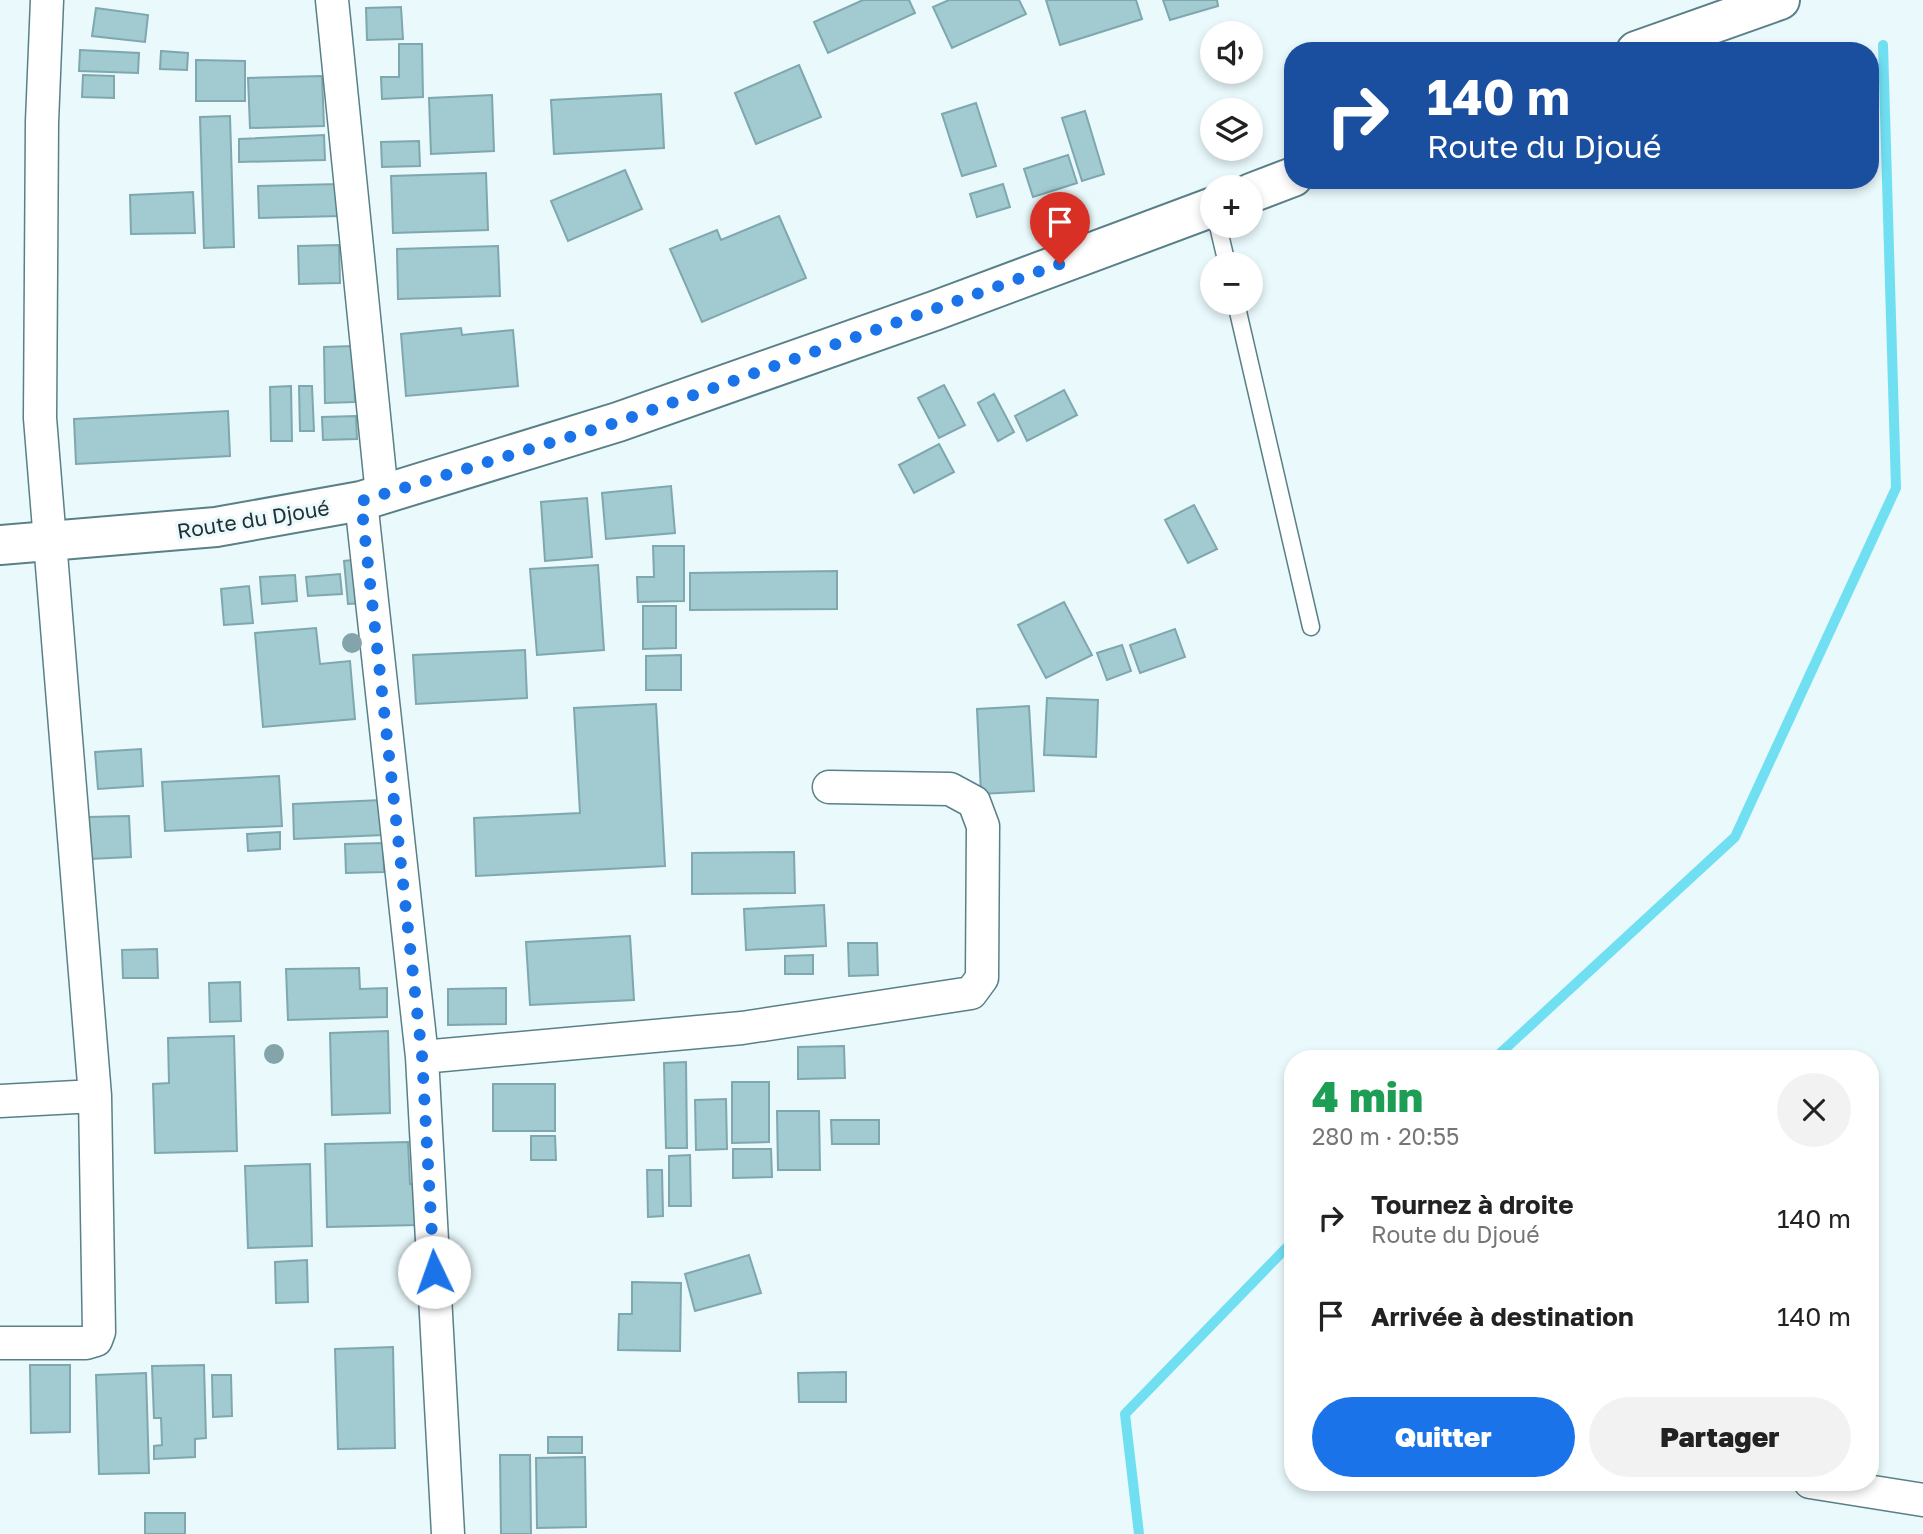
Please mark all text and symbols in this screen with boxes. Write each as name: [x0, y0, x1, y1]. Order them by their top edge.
map controls: [1200, 21, 1263, 315]
button: sound: [1200, 21, 1263, 84]
text: 140 m: [1427, 67, 1570, 126]
icon: right: [1312, 70, 1403, 161]
button: layers: [1200, 98, 1263, 161]
text: Route du Djoué: [1427, 127, 1662, 165]
button: +: [1200, 175, 1263, 238]
pin: [1030, 192, 1090, 264]
icon: arrive: [1041, 203, 1079, 241]
button: −: [1200, 252, 1263, 315]
street label: Route du Djoué: [175, 494, 331, 544]
text: 4 min: [1312, 1071, 1423, 1121]
button: close: [1777, 1073, 1851, 1147]
text: 280 m · 20:55: [1312, 1122, 1459, 1150]
text: Tournez à droite: [1371, 1189, 1574, 1220]
icon: right: [1312, 1199, 1350, 1237]
text: 140 m: [1777, 1203, 1851, 1234]
text: Route du Djoué: [1371, 1220, 1540, 1248]
position arrow: [397, 1235, 471, 1309]
icon: arrive: [1312, 1297, 1350, 1335]
text: Arrivée à destination: [1371, 1301, 1634, 1332]
text: 140 m: [1777, 1301, 1851, 1332]
button: Quitter: [1312, 1397, 1575, 1477]
button: Partager: [1589, 1397, 1851, 1477]

